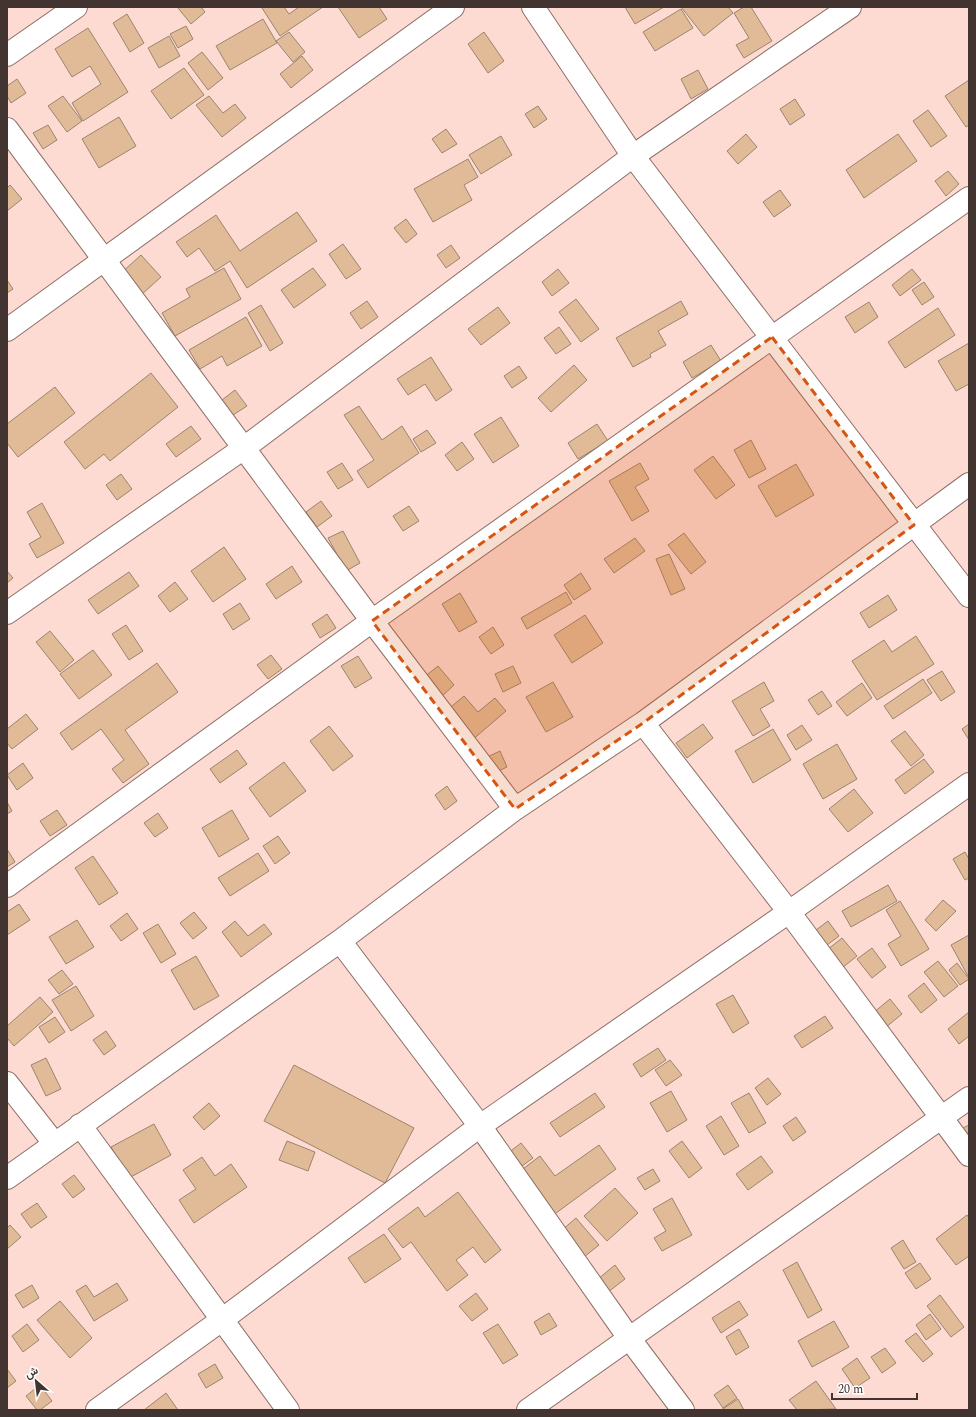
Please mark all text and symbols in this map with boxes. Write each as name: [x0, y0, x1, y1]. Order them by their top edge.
north arrow: [16, 1361, 56, 1401]
text: ش: [22, 1362, 41, 1383]
scale bar: [832, 1375, 917, 1401]
text: 20 m: [838, 1380, 863, 1399]

